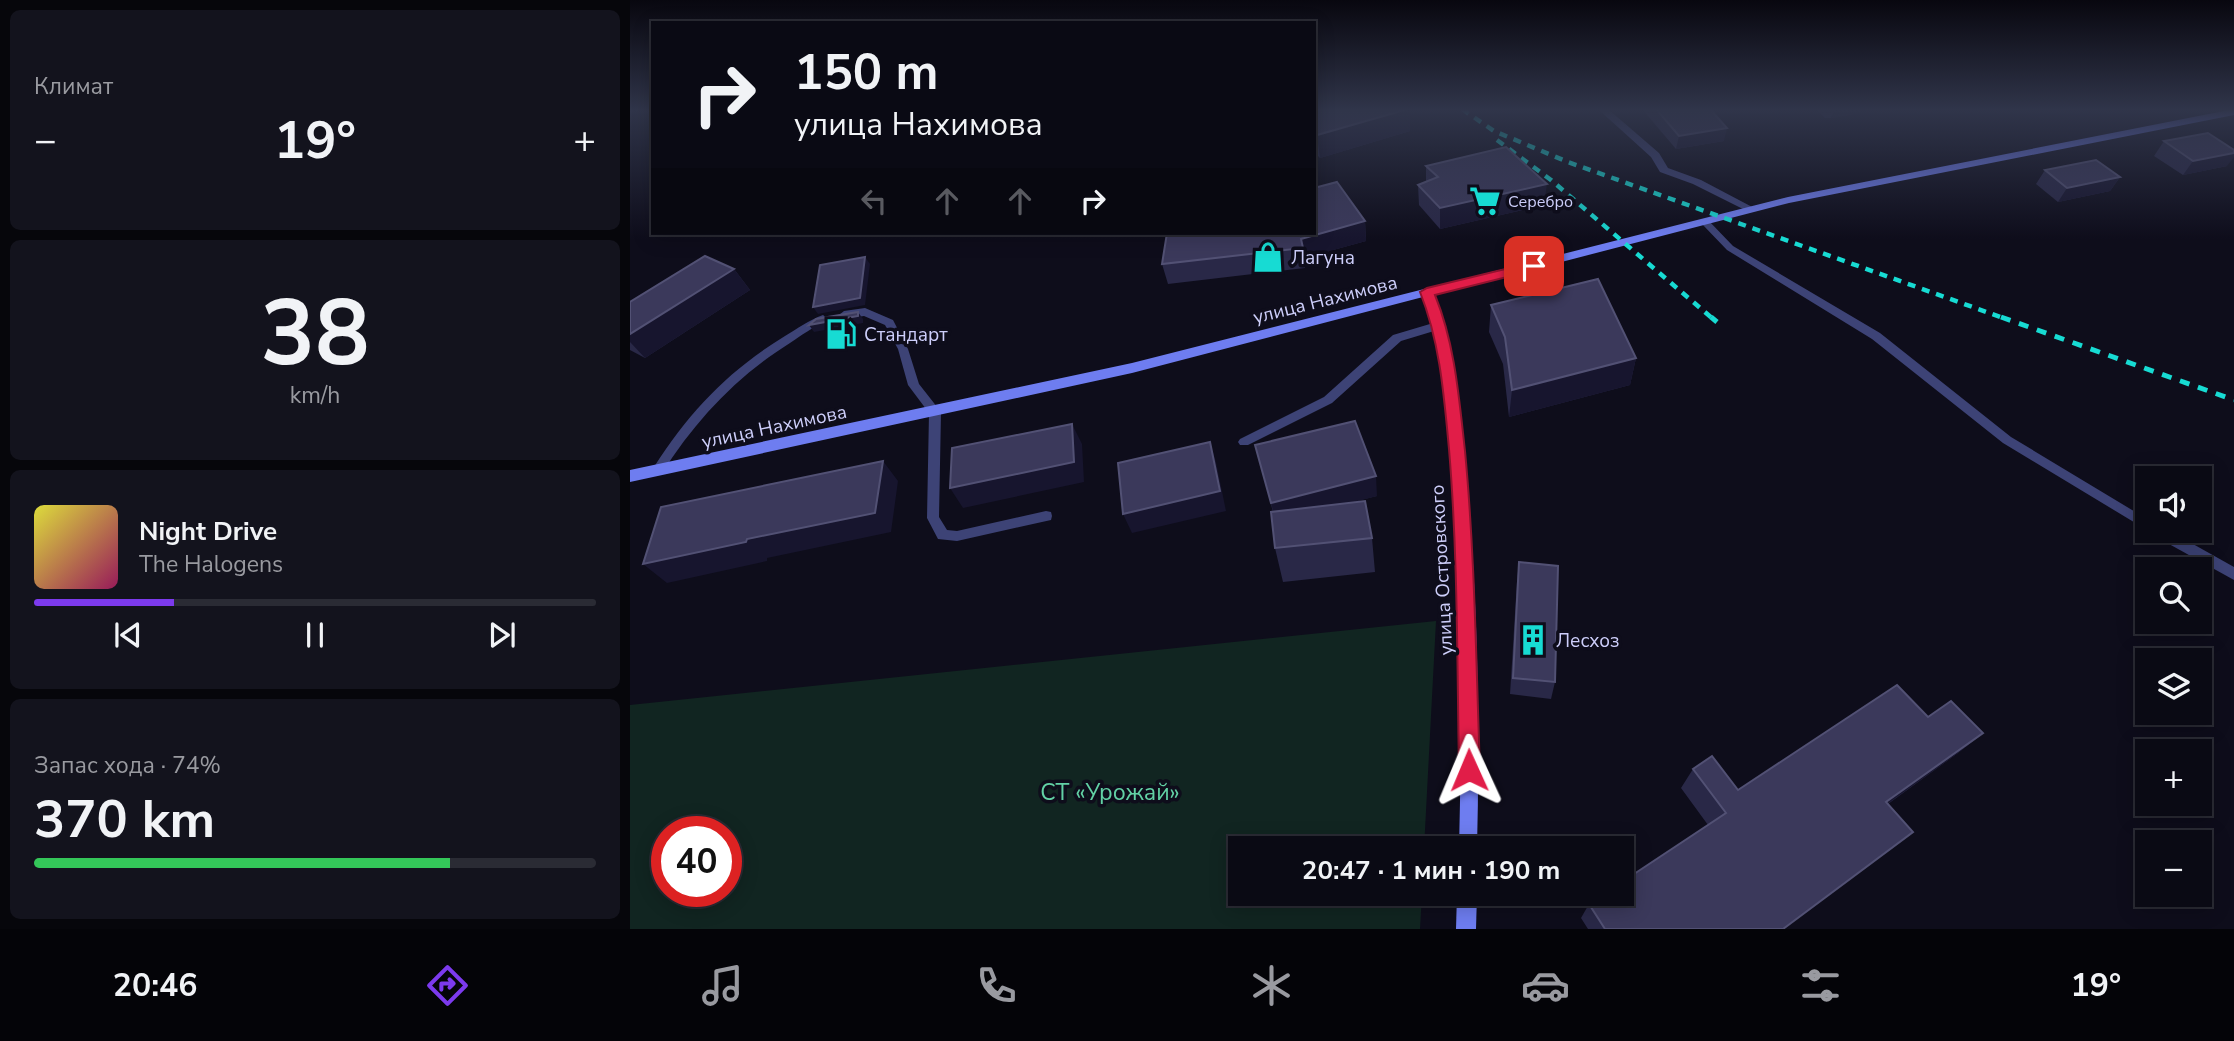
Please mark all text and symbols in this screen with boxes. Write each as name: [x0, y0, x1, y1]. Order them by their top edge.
text: 150 m: [794, 39, 938, 106]
icon: right: [679, 49, 770, 140]
text: Климат: [34, 71, 113, 102]
text: улица Нахимова: [794, 103, 1043, 146]
text: 19°: [274, 105, 356, 176]
text: −: [34, 115, 57, 166]
text: +: [573, 115, 596, 166]
icon: left: [855, 182, 893, 220]
icon: ahead: [928, 182, 966, 220]
icon: ahead: [1001, 182, 1039, 220]
icon: right: [1074, 182, 1112, 220]
supermarket icon: Серебро: [1468, 184, 1502, 218]
place label: Серебро: [1508, 191, 1573, 213]
pin: [1504, 236, 1564, 296]
shop icon: Лагуна: [1251, 240, 1285, 274]
place label: Лагуна: [1291, 245, 1355, 271]
icon: arrive: [1515, 247, 1553, 285]
street label: улица Нахимова: [1250, 269, 1400, 330]
text: 38: [260, 272, 370, 396]
fuel station icon: Стандарт: [824, 317, 858, 351]
place label: Стандарт: [864, 322, 948, 348]
text: km/h: [290, 380, 340, 411]
street label: улица Нахимова: [699, 399, 849, 455]
map controls: [2135, 466, 2212, 907]
button: sound: [2135, 466, 2212, 543]
street label: улица Островского: [1425, 484, 1459, 656]
text: Night Drive: [139, 514, 277, 549]
text: The Halogens: [139, 549, 283, 580]
button: search: [2135, 557, 2212, 634]
icon: previous: [109, 616, 147, 654]
icon: pause: [296, 616, 334, 654]
icon: next: [483, 616, 521, 654]
building icon: Лесхоз: [1516, 623, 1550, 657]
place label: Лесхоз: [1556, 628, 1620, 654]
button: layers: [2135, 648, 2212, 725]
position arrow: [1432, 733, 1506, 807]
button: +: [2135, 739, 2212, 816]
text: Запас хода · 74%: [34, 750, 221, 781]
park label: СТ «Урожай»: [1040, 777, 1180, 808]
text: 370 km: [34, 784, 215, 855]
speed limit sign: 40: [651, 816, 742, 907]
button: −: [2135, 830, 2212, 907]
text: 20:47 · 1 мин · 190 m: [1302, 853, 1560, 888]
icon: directions: [423, 961, 472, 1010]
icon: music: [698, 961, 747, 1010]
icon: phone: [972, 961, 1021, 1010]
icon: climate: [1247, 961, 1296, 1010]
icon: car: [1521, 961, 1570, 1010]
icon: filters: [1796, 961, 1845, 1010]
text: 20:46: [113, 964, 198, 1007]
text: 19°: [2071, 964, 2121, 1007]

